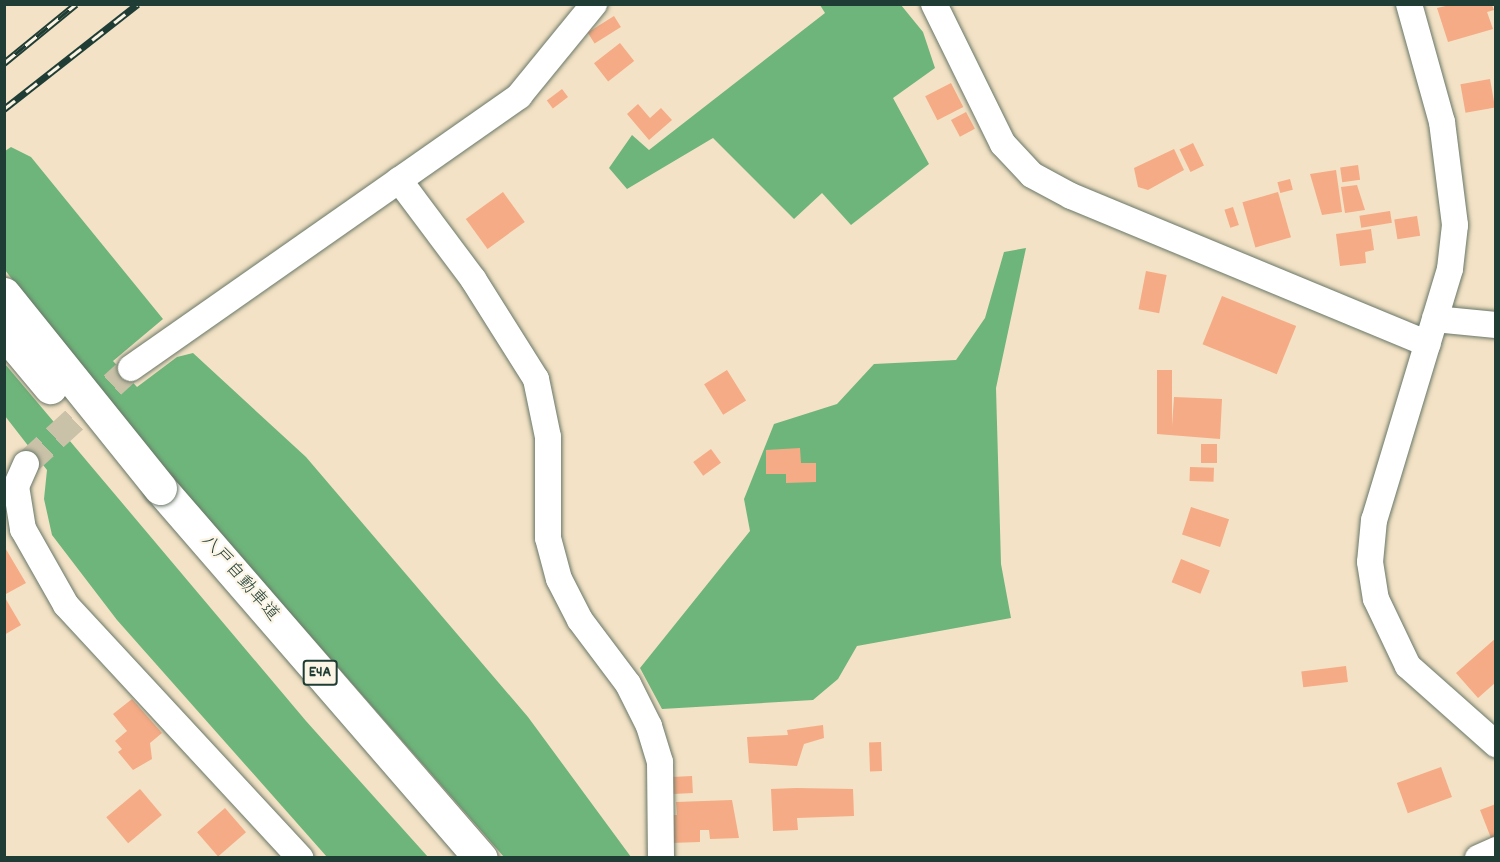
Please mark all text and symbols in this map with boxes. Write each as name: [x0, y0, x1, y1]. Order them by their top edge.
street label: 八戸自動車道: [195, 531, 283, 627]
road number: E4A: [302, 660, 338, 686]

